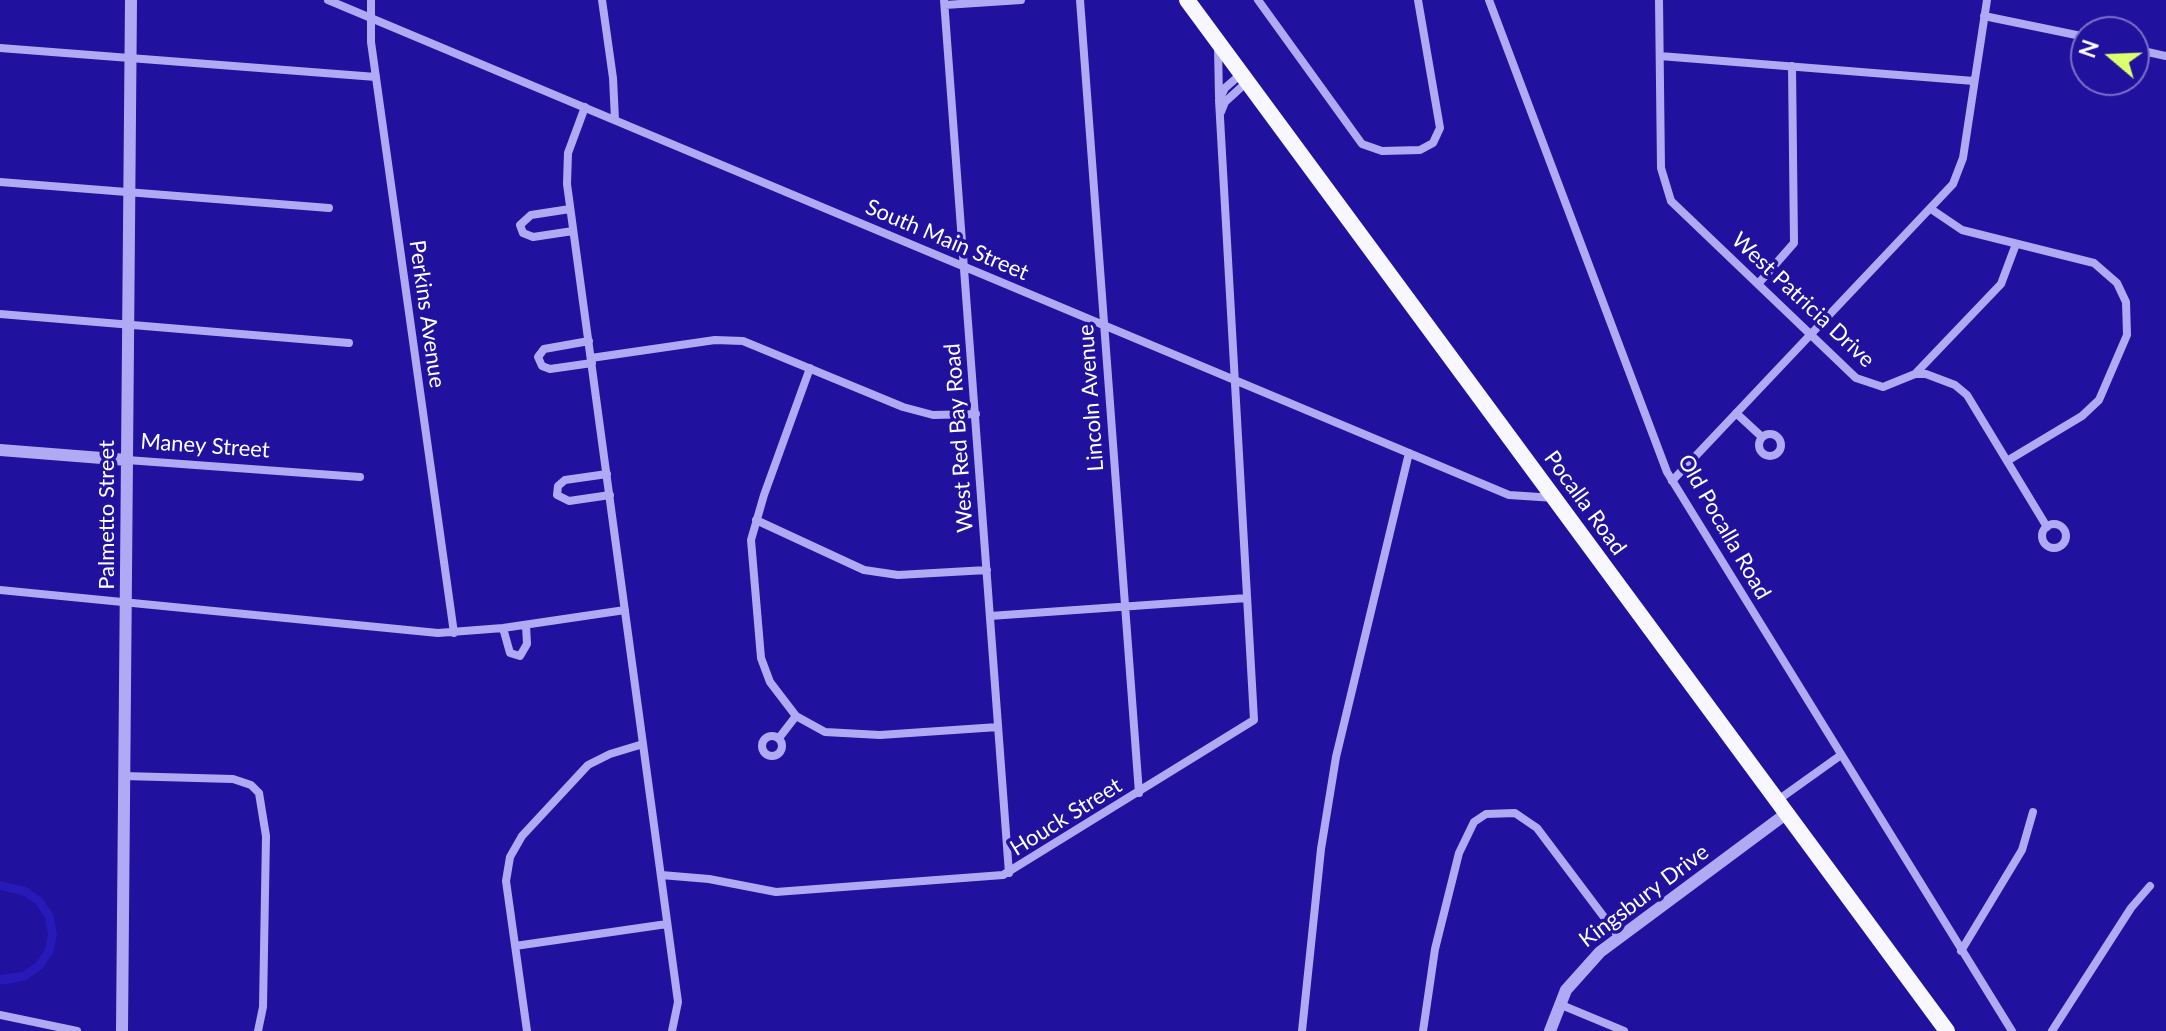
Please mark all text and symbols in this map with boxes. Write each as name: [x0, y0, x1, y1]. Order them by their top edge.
north arrow: [2070, 16, 2150, 96]
text: N: [2073, 36, 2104, 61]
street label: South Main Street: [862, 194, 1032, 286]
street label: West Patricia Drive: [1726, 227, 1880, 373]
street label: Perkins Avenue: [404, 238, 450, 390]
street label: Lincoln Avenue: [1073, 323, 1109, 473]
street label: West Red Bay Road: [939, 343, 979, 533]
street label: Maney Street: [139, 428, 271, 464]
street label: Palmetto Street: [94, 440, 120, 590]
street label: Pocalla Road: [1538, 446, 1632, 560]
street label: Old Pocalla Road: [1672, 450, 1776, 604]
street label: Houck Street: [1005, 772, 1127, 862]
street label: Kingsbury Drive: [1574, 839, 1714, 953]

